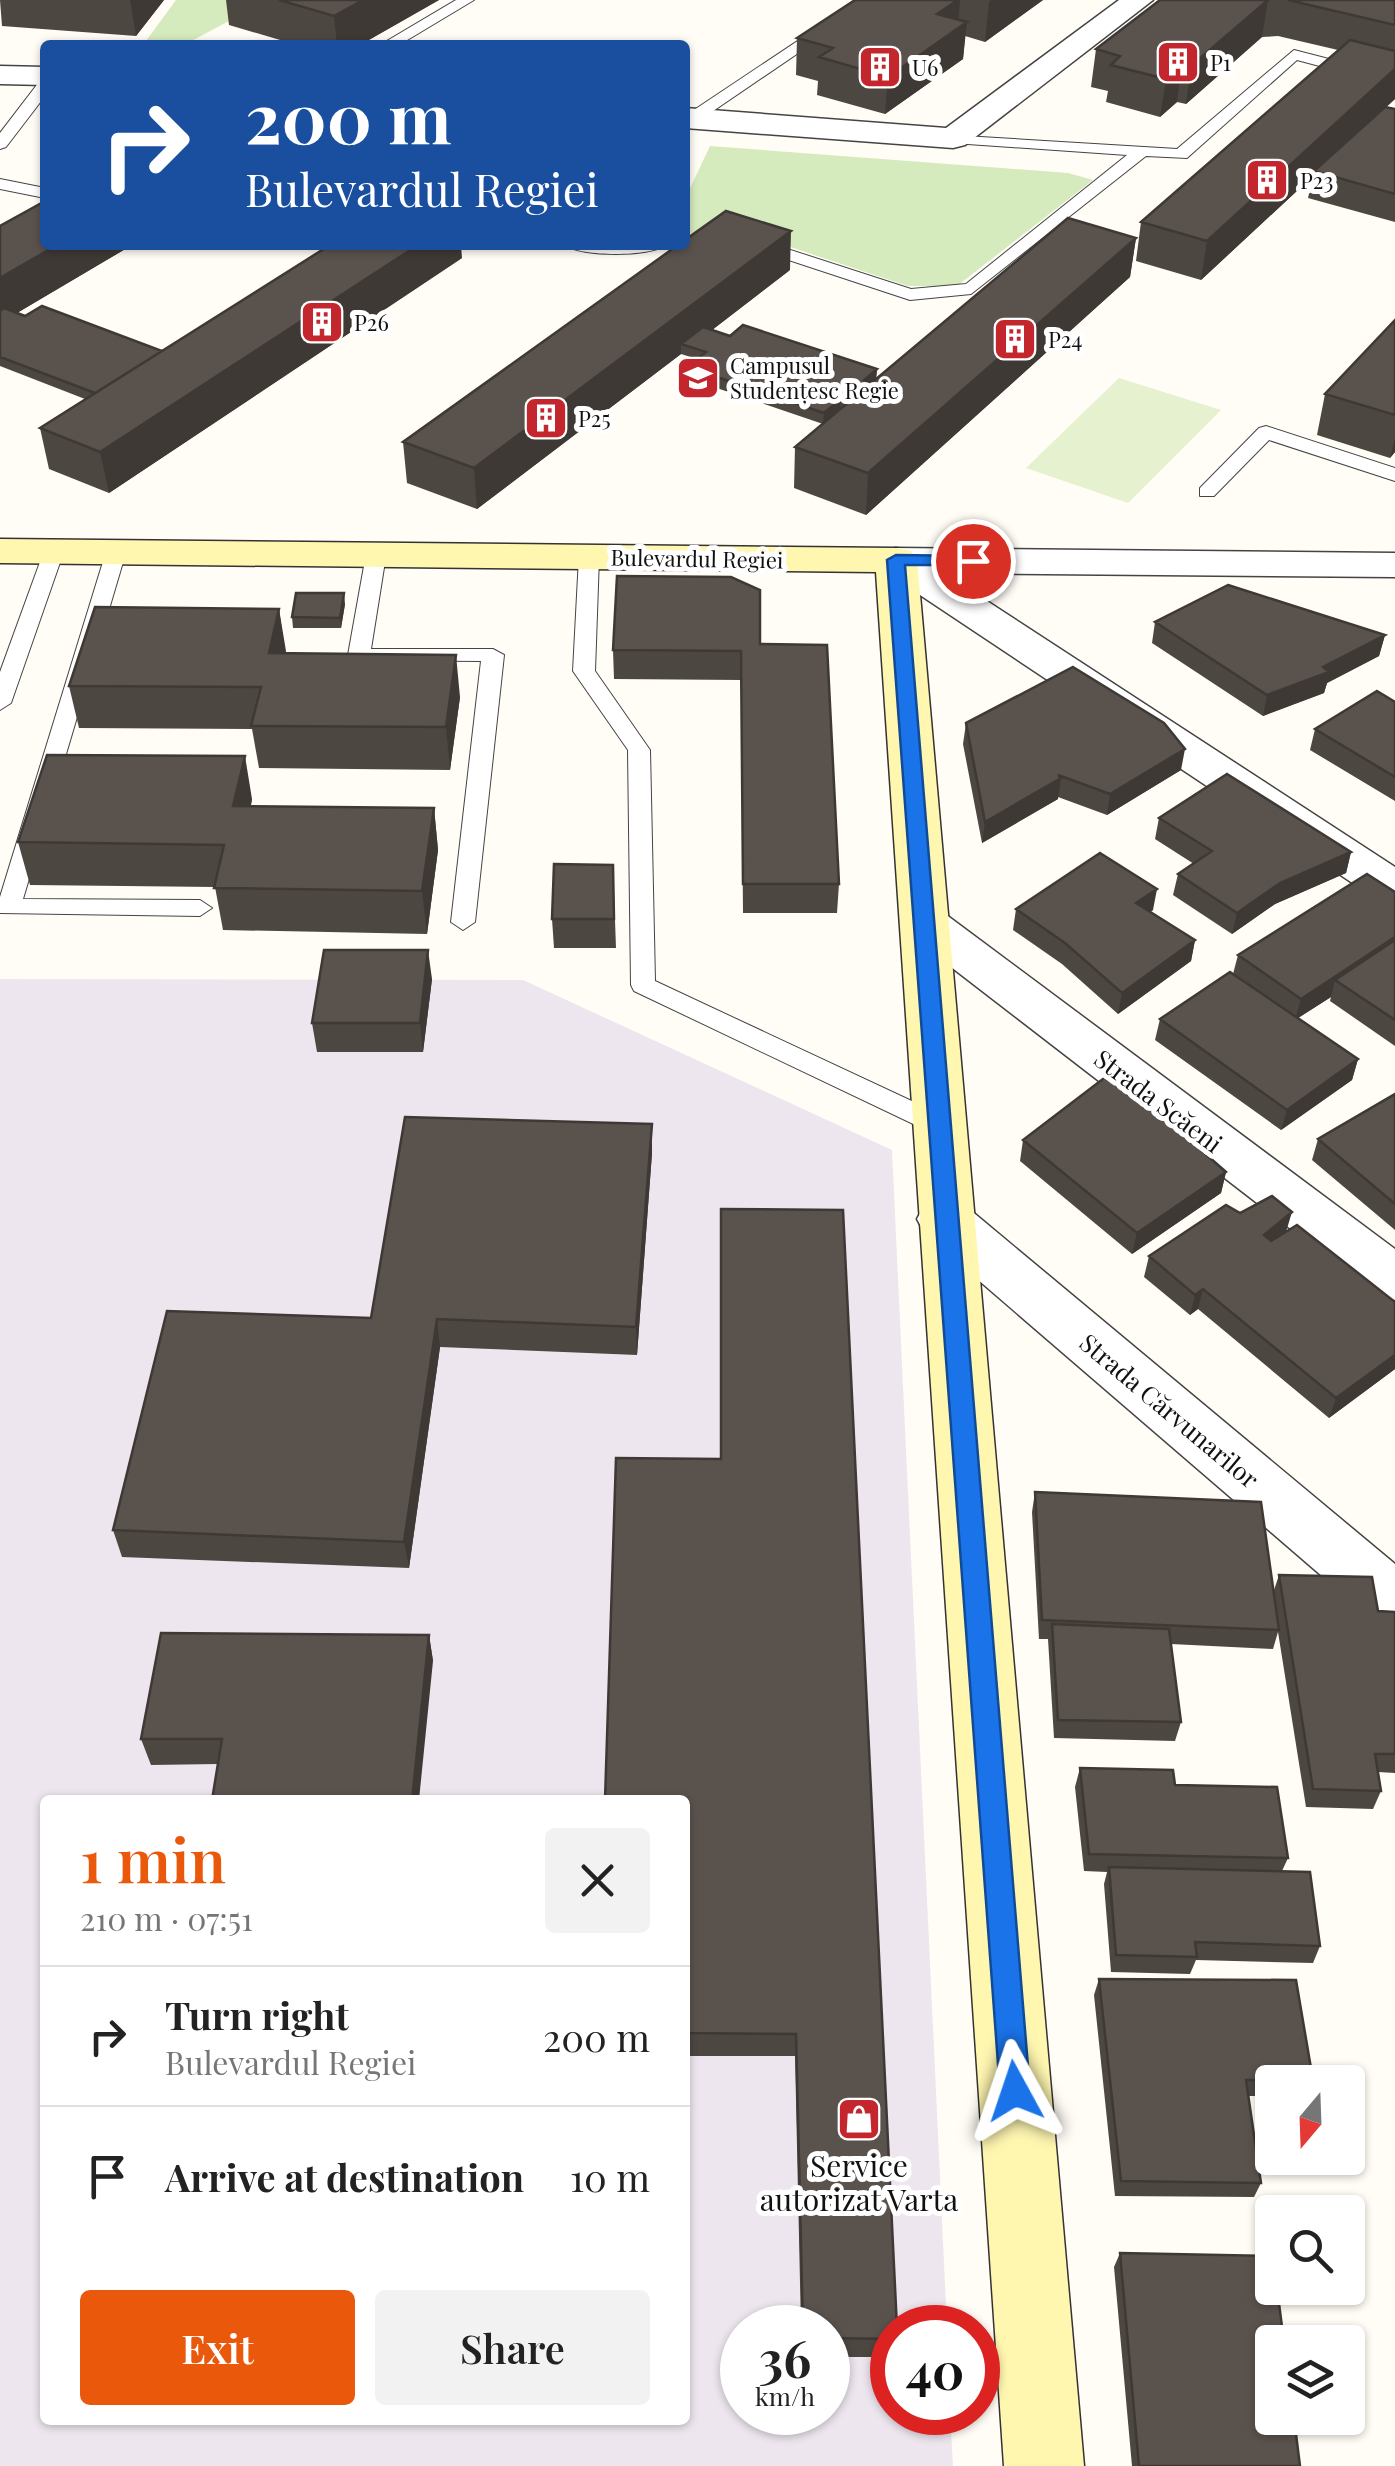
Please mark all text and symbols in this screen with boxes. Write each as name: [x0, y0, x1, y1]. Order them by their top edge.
building icon: P1: [1155, 39, 1201, 85]
building icon: U6: [857, 44, 903, 90]
place label: P1: [1210, 47, 1231, 77]
place label: U6: [912, 52, 938, 82]
text: 200 m: [245, 68, 452, 162]
icon: right: [80, 80, 210, 210]
building icon: P23: [1244, 157, 1290, 203]
text: Bulevardul Regiei: [245, 158, 599, 218]
place label: P23: [1300, 165, 1333, 195]
building icon: P26: [299, 299, 345, 345]
place label: P26: [354, 307, 389, 337]
building icon: P24: [992, 316, 1038, 362]
place label: P24: [1048, 324, 1082, 354]
place label: Campusul Studențesc Regie: [730, 350, 899, 405]
school or university icon: Campusul Studențesc Regie: [675, 355, 721, 401]
building icon: P25: [523, 395, 569, 441]
place label: P25: [578, 403, 611, 433]
pin: [931, 519, 1016, 604]
icon: arrive: [946, 534, 1001, 589]
street label: Bulevardul Regiei: [610, 541, 784, 575]
street label: Strada Scăeni: [1088, 1041, 1230, 1159]
street label: Strada Cărvunarilor: [1074, 1325, 1266, 1495]
text: 1 min: [80, 1818, 226, 1898]
button: close: [545, 1828, 650, 1933]
text: 210 m · 07:51: [80, 1896, 253, 1939]
text: Turn right: [165, 1989, 349, 2040]
icon: right: [80, 2009, 135, 2064]
text: 200 m: [543, 2011, 650, 2062]
position arrow: [963, 2039, 1067, 2143]
text: Bulevardul Regiei: [165, 2040, 417, 2083]
north arrow: [1255, 2065, 1365, 2175]
map controls: [1255, 2065, 1365, 2435]
shop icon: Service autorizat Varta: [836, 2096, 882, 2142]
place label: Service autorizat Varta: [760, 2145, 958, 2219]
icon: arrive: [80, 2149, 135, 2204]
text: Arrive at destination: [165, 2151, 524, 2202]
text: 10 m: [570, 2151, 650, 2202]
button: search: [1255, 2195, 1365, 2305]
button: Exit: [80, 2290, 355, 2405]
button: Share: [375, 2290, 650, 2405]
speed limit sign: 40: [870, 2305, 1000, 2435]
text: 36: [759, 2324, 811, 2391]
button: layers: [1255, 2325, 1365, 2435]
text: km/h: [755, 2379, 815, 2412]

